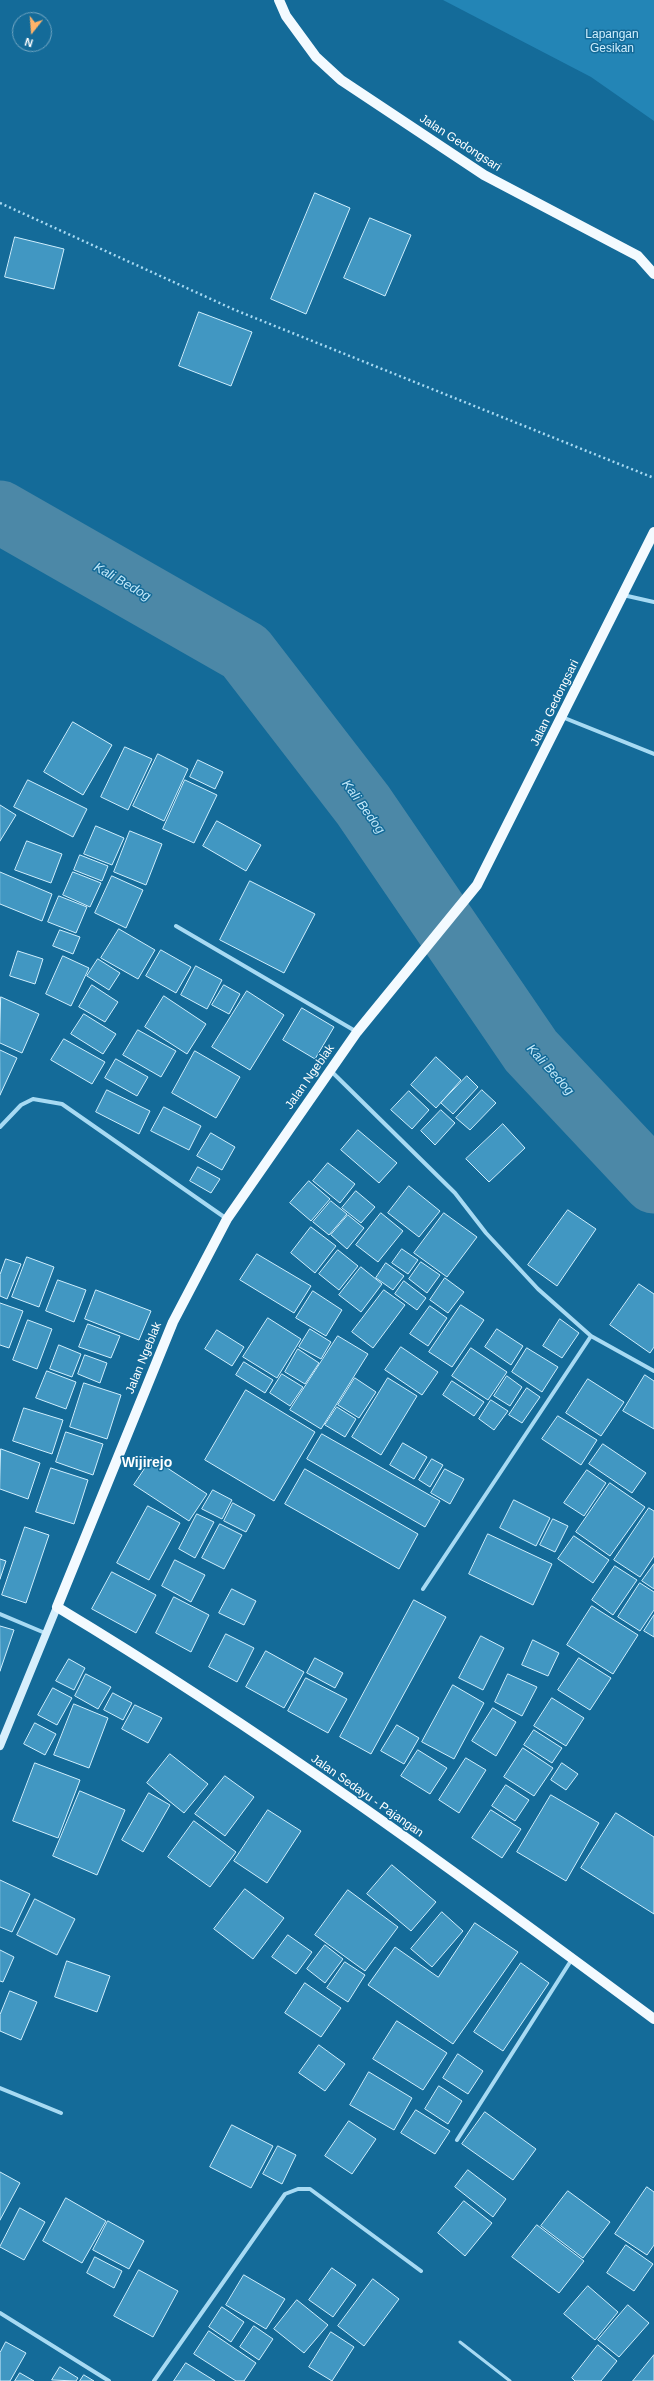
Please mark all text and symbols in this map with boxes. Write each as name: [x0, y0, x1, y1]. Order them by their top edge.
north arrow: [12, 12, 52, 52]
park label: Lapangan Gesikan: [585, 28, 639, 56]
text: N: [23, 36, 34, 49]
street label: Jalan Gedongsari: [417, 111, 503, 175]
water label: Kali Bedog: [91, 560, 153, 604]
street label: Jalan Gedongsari: [528, 658, 582, 748]
water label: Kali Bedog: [338, 777, 388, 837]
water label: Kali Bedog: [523, 1041, 577, 1099]
street label: Jalan Ngeblak: [282, 1042, 338, 1112]
street label: Jalan Ngeblak: [123, 1320, 165, 1396]
district label: Wijirejo: [122, 1455, 172, 1471]
street label: Jalan Sedayu - Pajangan: [308, 1752, 426, 1840]

